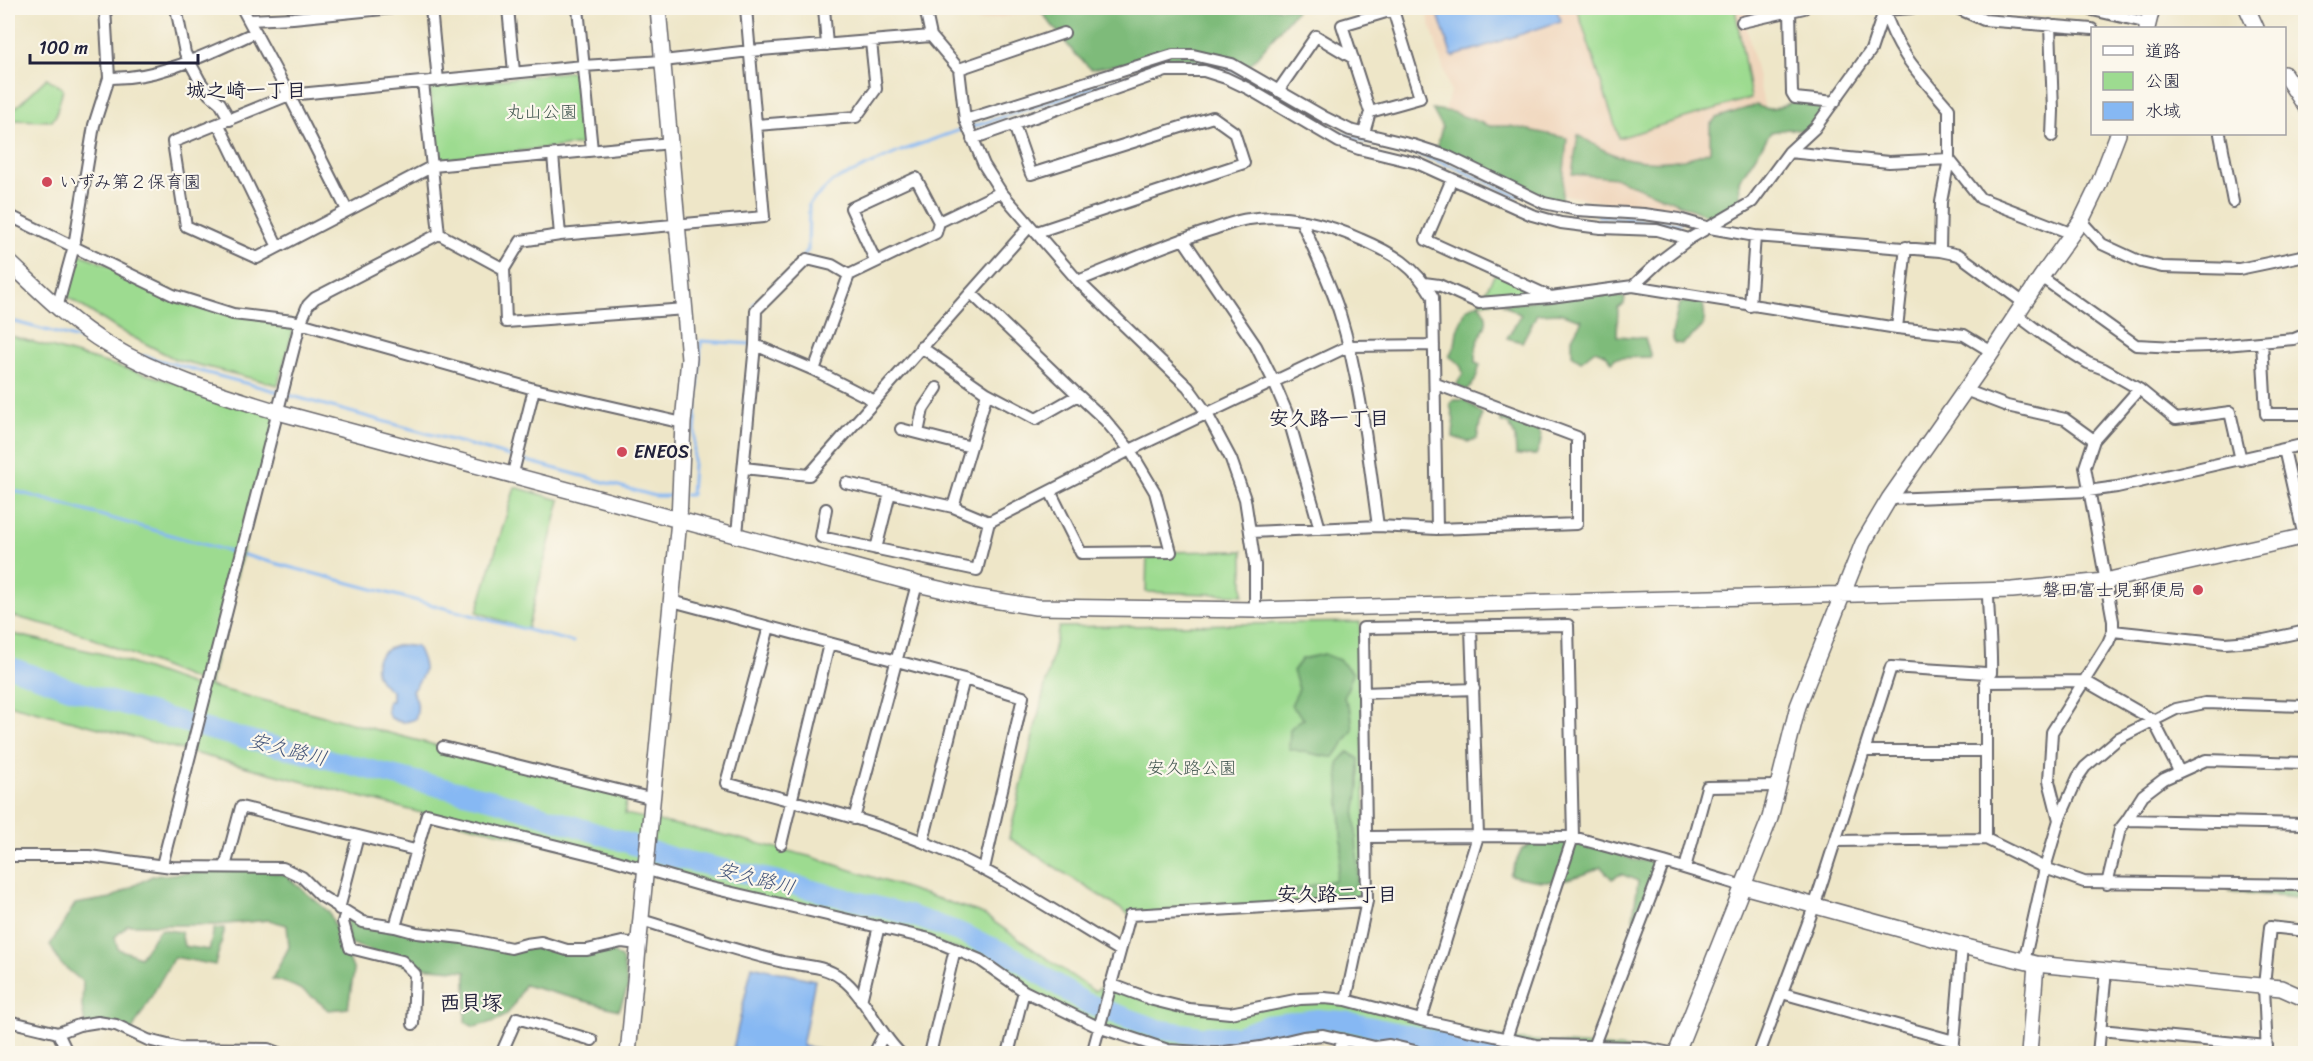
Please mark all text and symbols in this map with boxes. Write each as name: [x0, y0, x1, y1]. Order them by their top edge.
scale bar: [30, 27, 198, 65]
legend: [2091, 27, 2286, 135]
text: 100 m: [39, 32, 88, 64]
text: 道路: [2145, 35, 2181, 67]
text: 公園: [2145, 65, 2181, 97]
district label: 城之崎一丁目: [186, 73, 306, 108]
text: 水域: [2145, 95, 2181, 127]
park label: 丸山公園: [506, 96, 578, 128]
place label: いずみ第２保育園: [59, 166, 202, 198]
marker: いずみ第２保育園: [40, 175, 54, 189]
district label: 安久路一丁目: [1269, 401, 1389, 436]
place label: ENEOS: [634, 436, 689, 468]
marker: ENEOS: [615, 445, 629, 459]
place label: 磐田富士見郵便局: [2042, 574, 2186, 606]
marker: 磐田富士見郵便局: [2191, 583, 2205, 597]
water label: 安久路川: [245, 723, 331, 776]
park label: 安久路公園: [1147, 752, 1237, 784]
water label: 安久路川: [713, 852, 799, 905]
district label: 安久路二丁目: [1277, 877, 1397, 912]
district label: 西貝塚: [440, 984, 503, 1022]

